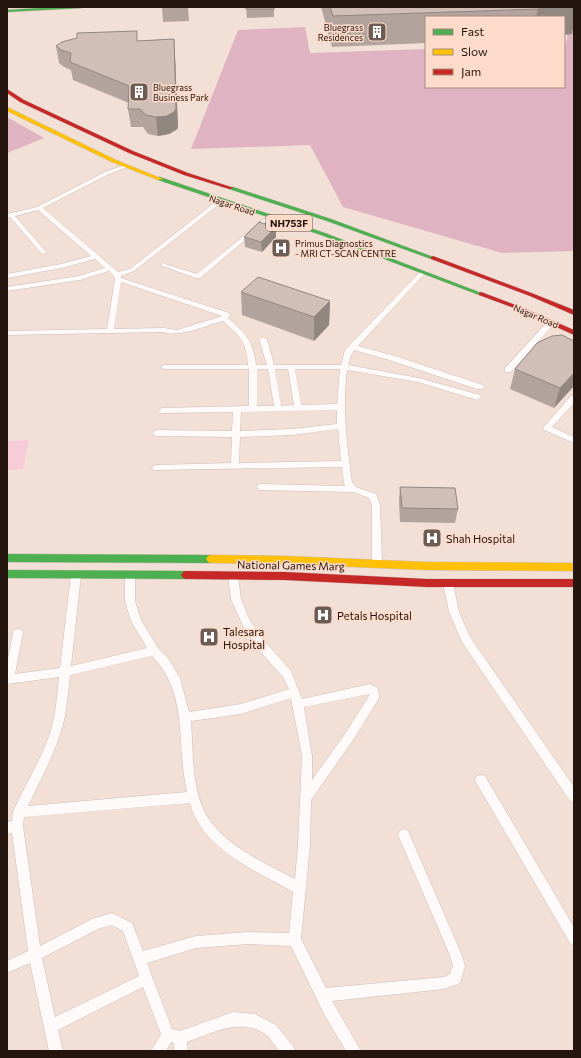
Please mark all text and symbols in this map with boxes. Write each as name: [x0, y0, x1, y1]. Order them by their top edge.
legend: [425, 16, 565, 88]
building icon: Bluegrass Residences: [366, 21, 388, 43]
place label: Bluegrass Residences: [318, 22, 363, 43]
text: Fast: [461, 24, 484, 38]
text: Slow: [461, 44, 488, 58]
text: Jam: [461, 64, 481, 79]
building icon: Bluegrass Business Park: [128, 81, 150, 103]
place label: Bluegrass Business Park: [153, 82, 209, 103]
street label: Nagar Road: [208, 192, 256, 218]
road number: NH753F: [266, 215, 312, 231]
hospital icon: Primus Diagnostics - MRI CT-SCAN CENTRE: [270, 237, 292, 259]
place label: Primus Diagnostics - MRI CT-SCAN CENTRE: [295, 238, 396, 259]
street label: Nagar Road: [512, 302, 560, 330]
hospital icon: Shah Hospital: [421, 527, 443, 549]
place label: Shah Hospital: [446, 532, 515, 545]
street label: National Games Marg: [237, 558, 345, 572]
hospital icon: Petals Hospital: [312, 604, 334, 626]
place label: Petals Hospital: [337, 609, 412, 622]
place label: Talesara Hospital: [223, 625, 265, 651]
hospital icon: Talesara Hospital: [198, 626, 220, 648]

